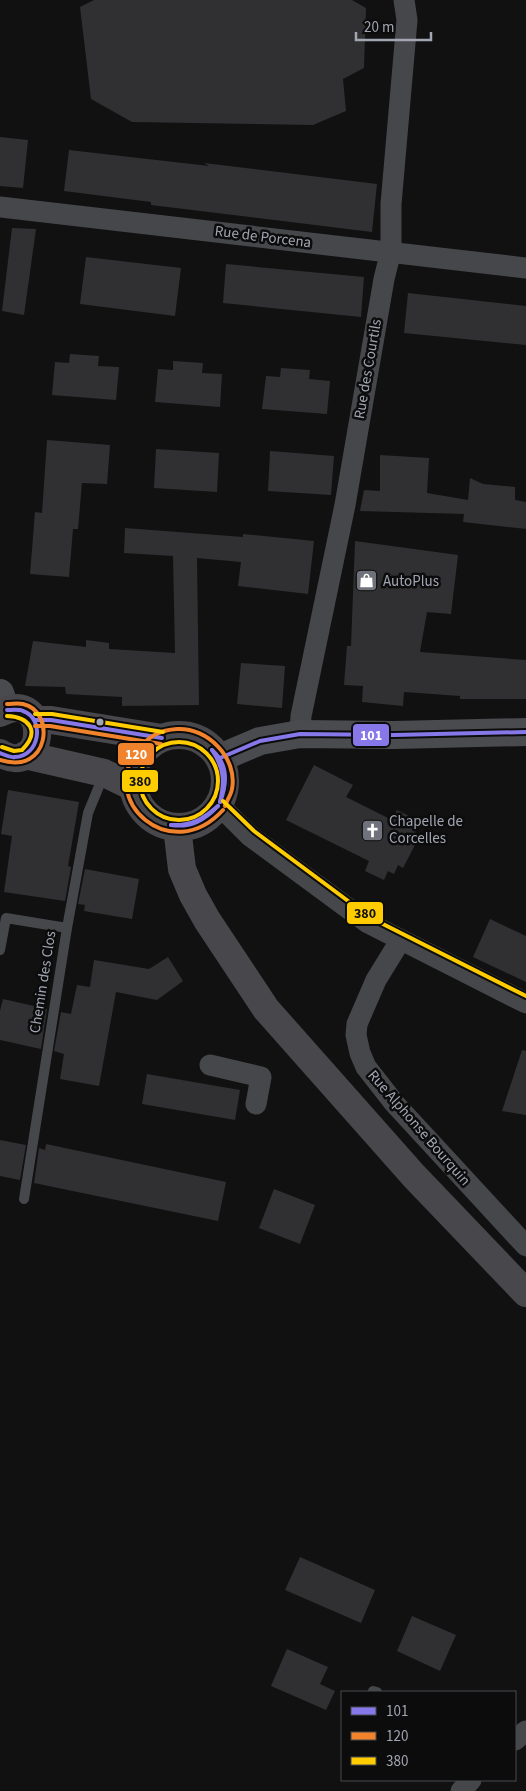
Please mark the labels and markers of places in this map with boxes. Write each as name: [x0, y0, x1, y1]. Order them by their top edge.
shop icon: AutoPlus: [355, 569, 379, 593]
place label: AutoPlus: [383, 571, 439, 592]
unlabelled marker: [95, 717, 105, 727]
place label: Chapelle de Corcelles: [389, 811, 463, 849]
church icon: Chapelle de Corcelles: [361, 818, 385, 842]

